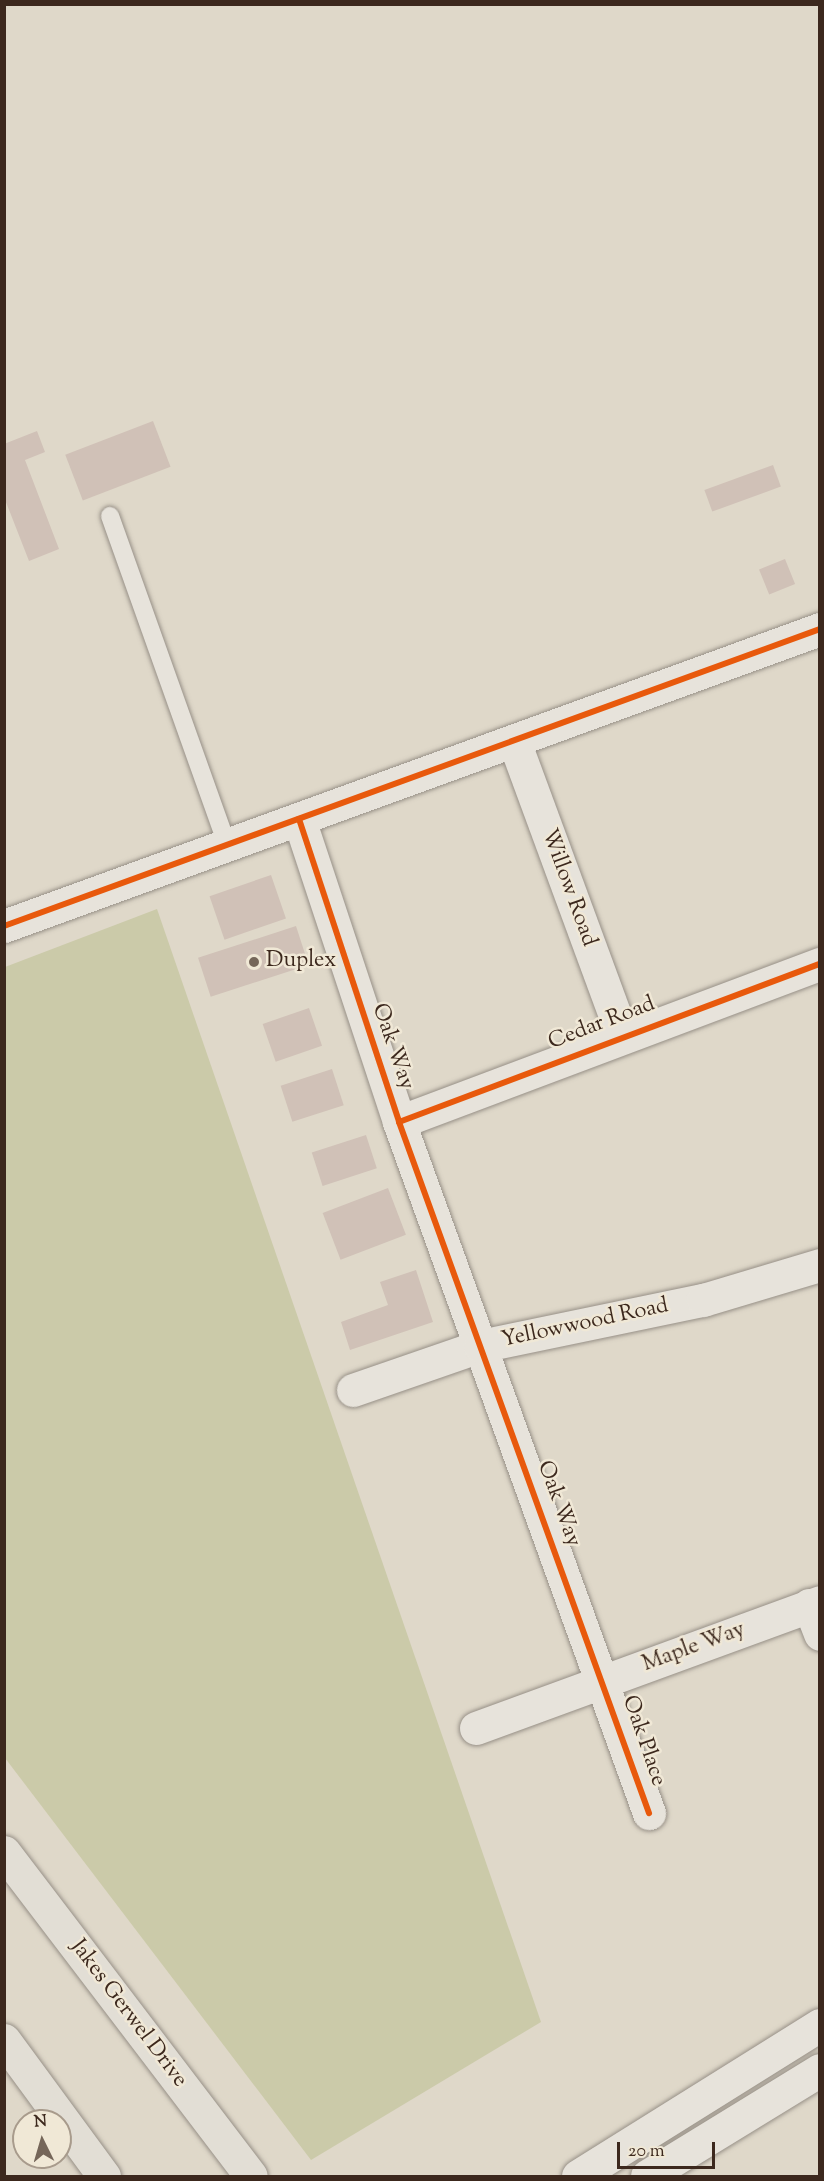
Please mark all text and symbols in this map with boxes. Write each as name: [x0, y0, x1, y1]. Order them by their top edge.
street label: Willow Road: [534, 825, 602, 951]
place label: Duplex: [266, 949, 336, 975]
marker: Duplex: [247, 955, 261, 969]
street label: Cedar Road: [545, 992, 659, 1056]
street label: Oak Way: [365, 1000, 419, 1094]
street label: Yellowwood Road: [499, 1293, 671, 1355]
street label: Oak Way: [530, 1457, 586, 1551]
street label: Maple Way: [639, 1617, 749, 1679]
street label: Oak Place: [615, 1692, 671, 1790]
street label: Jakes Gerwel Drive: [64, 1935, 192, 2093]
north arrow: [12, 2109, 72, 2169]
text: N: [33, 2111, 48, 2135]
scale bar: [620, 2130, 718, 2168]
text: 20 m: [628, 2139, 665, 2165]

